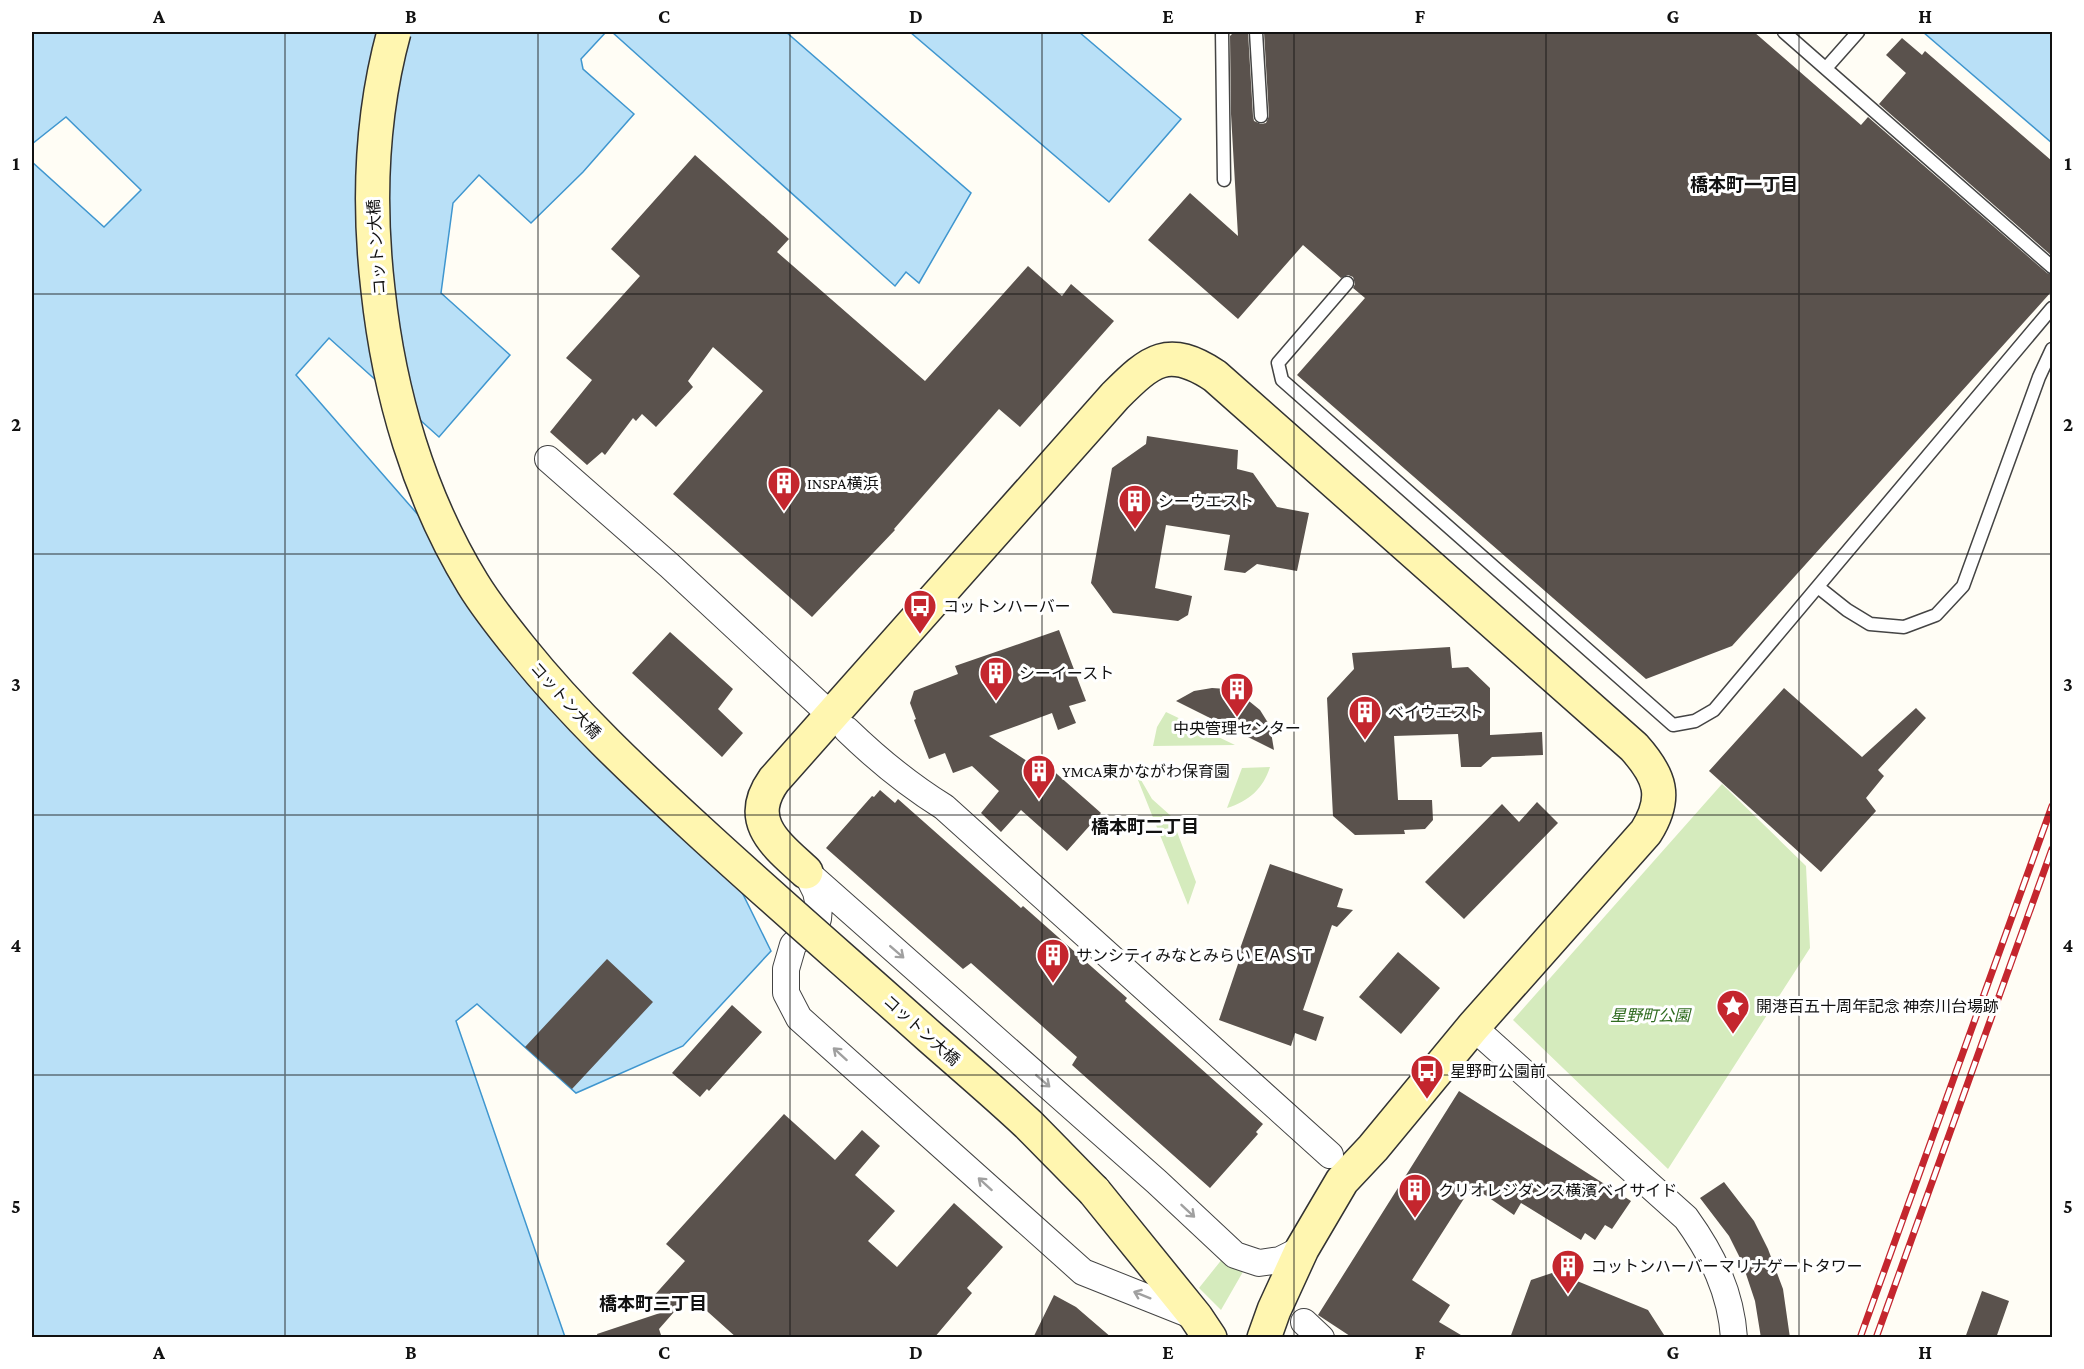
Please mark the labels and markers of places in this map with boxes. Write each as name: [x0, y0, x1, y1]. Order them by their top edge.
building icon: INSPA横浜: [766, 465, 802, 512]
place label: INSPA横浜: [807, 475, 878, 492]
building icon: シーウエスト: [1117, 483, 1153, 530]
place label: シーウエスト: [1158, 493, 1254, 510]
bus stop icon: コットンハーバー: [902, 588, 938, 635]
place label: コットンハーバー: [943, 598, 1071, 615]
building icon: シーイースト: [978, 655, 1014, 702]
place label: シーイースト: [1019, 665, 1114, 682]
building icon: 中央管理センター: [1219, 671, 1255, 718]
building icon: ベイウエスト: [1347, 694, 1383, 741]
place label: ベイウエスト: [1388, 704, 1484, 721]
place label: 中央管理センター: [1173, 720, 1301, 737]
building icon: YMCA東かながわ保育園: [1021, 753, 1057, 800]
place label: YMCA東かながわ保育園: [1062, 763, 1230, 780]
building icon: サンシティみなとみらいＥＡＳＴ: [1035, 937, 1071, 984]
place label: サンシティみなとみらいＥＡＳＴ: [1076, 947, 1315, 964]
place icon: 開港百五十周年記念 神奈川台場跡: [1715, 988, 1751, 1035]
place label: 開港百五十周年記念 神奈川台場跡: [1756, 998, 1999, 1015]
bus stop icon: 星野町公園前: [1409, 1053, 1445, 1100]
place label: 星野町公園前: [1450, 1063, 1546, 1080]
building icon: クリオレジダンス横濱ベイサイド: [1397, 1172, 1433, 1219]
place label: クリオレジダンス横濱ベイサイド: [1438, 1182, 1677, 1199]
building icon: コットンハーバーマリナゲートタワー: [1550, 1248, 1586, 1295]
place label: コットンハーバーマリナゲートタワー: [1591, 1258, 1863, 1275]

